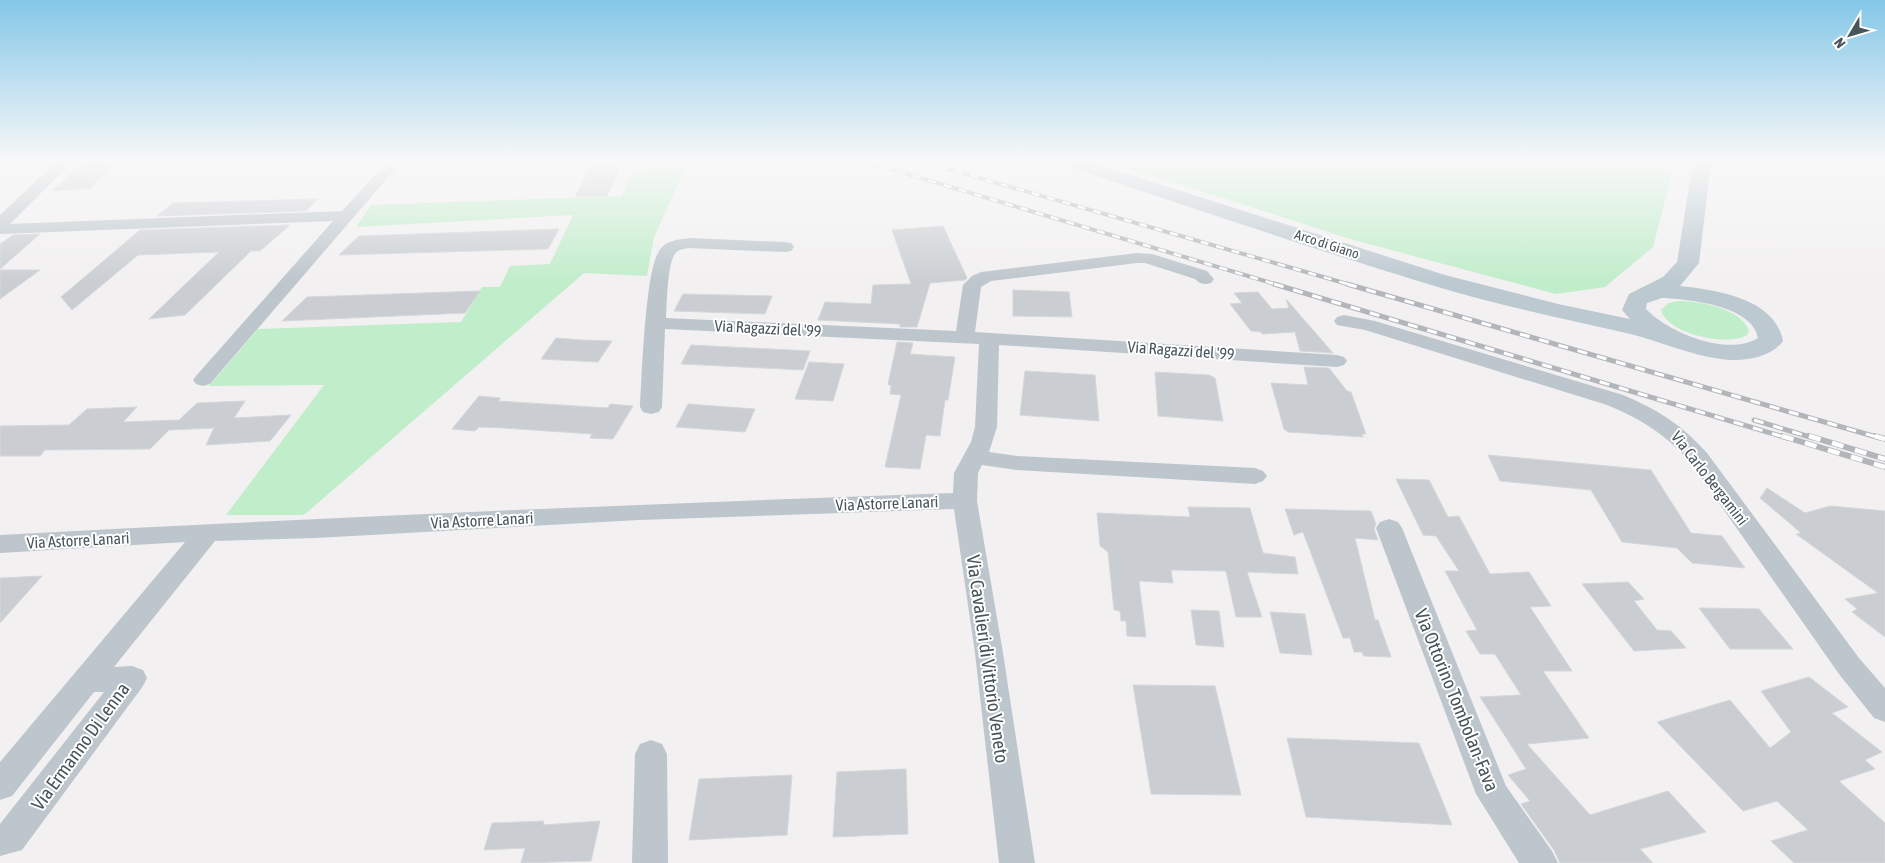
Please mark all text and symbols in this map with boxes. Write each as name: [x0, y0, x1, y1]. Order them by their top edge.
north arrow: [1825, 10, 1875, 60]
text: N: [1831, 35, 1849, 51]
street label: Arco di Giano: [1293, 226, 1361, 262]
street label: Via Ragazzi del '99: [714, 316, 822, 341]
street label: Via Ragazzi del '99: [1127, 337, 1235, 364]
street label: Via Carlo Bergamini: [1667, 428, 1752, 529]
street label: Via Astorre Lanari: [835, 492, 939, 514]
street label: Via Astorre Lanari: [430, 508, 534, 532]
street label: Via Astorre Lanari: [26, 528, 130, 552]
street label: Via Cavalieri di Vittorio Veneto: [963, 554, 1014, 765]
street label: Via Ottorino Tombolan-Fava: [1410, 606, 1504, 794]
street label: Via Ermanno Di Lenna: [26, 678, 134, 814]

